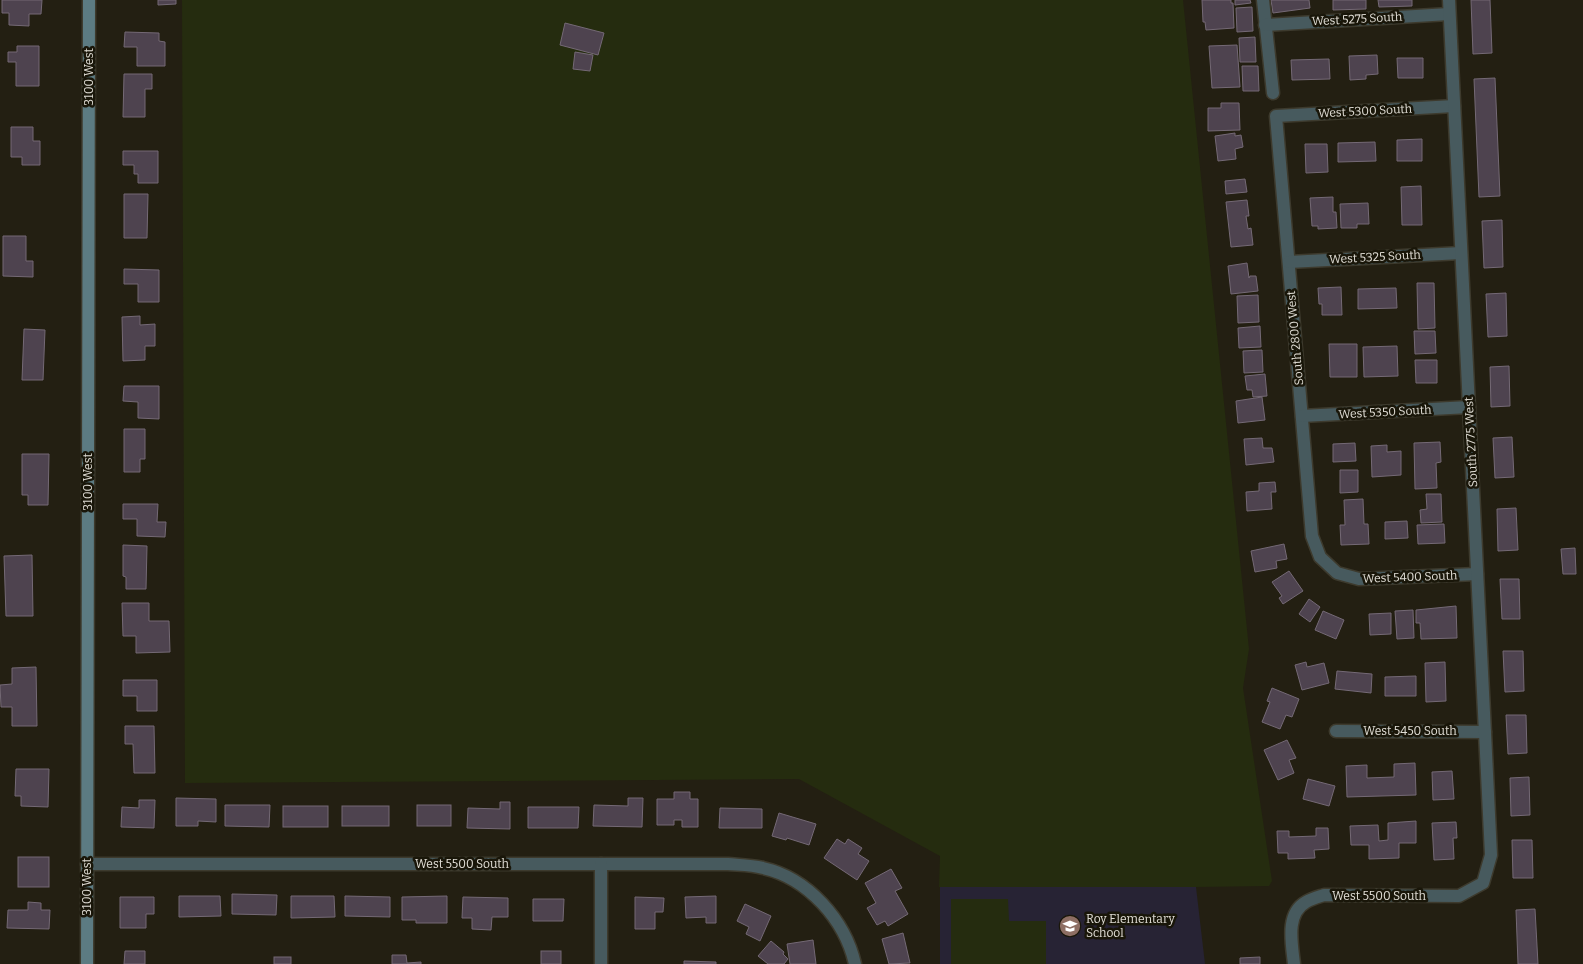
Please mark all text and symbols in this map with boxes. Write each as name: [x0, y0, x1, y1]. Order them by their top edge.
street label: West 5275 South: [1311, 10, 1403, 28]
street label: 3100 West: [82, 48, 96, 106]
street label: West 5300 South: [1318, 102, 1413, 120]
street label: West 5325 South: [1329, 248, 1422, 266]
street label: South 2800 West: [1284, 289, 1306, 386]
street label: South 2775 West: [1462, 396, 1480, 488]
street label: West 5350 South: [1338, 403, 1432, 421]
street label: 3100 West: [81, 453, 95, 511]
street label: West 5400 South: [1362, 568, 1458, 586]
street label: West 5450 South: [1363, 724, 1457, 738]
street label: West 5500 South: [415, 857, 510, 871]
street label: 3100 West: [80, 858, 94, 916]
street label: West 5500 South: [1332, 889, 1427, 903]
place label: Roy Elementary School: [1086, 912, 1175, 940]
school or university icon: Roy Elementary School: [1058, 914, 1082, 938]

